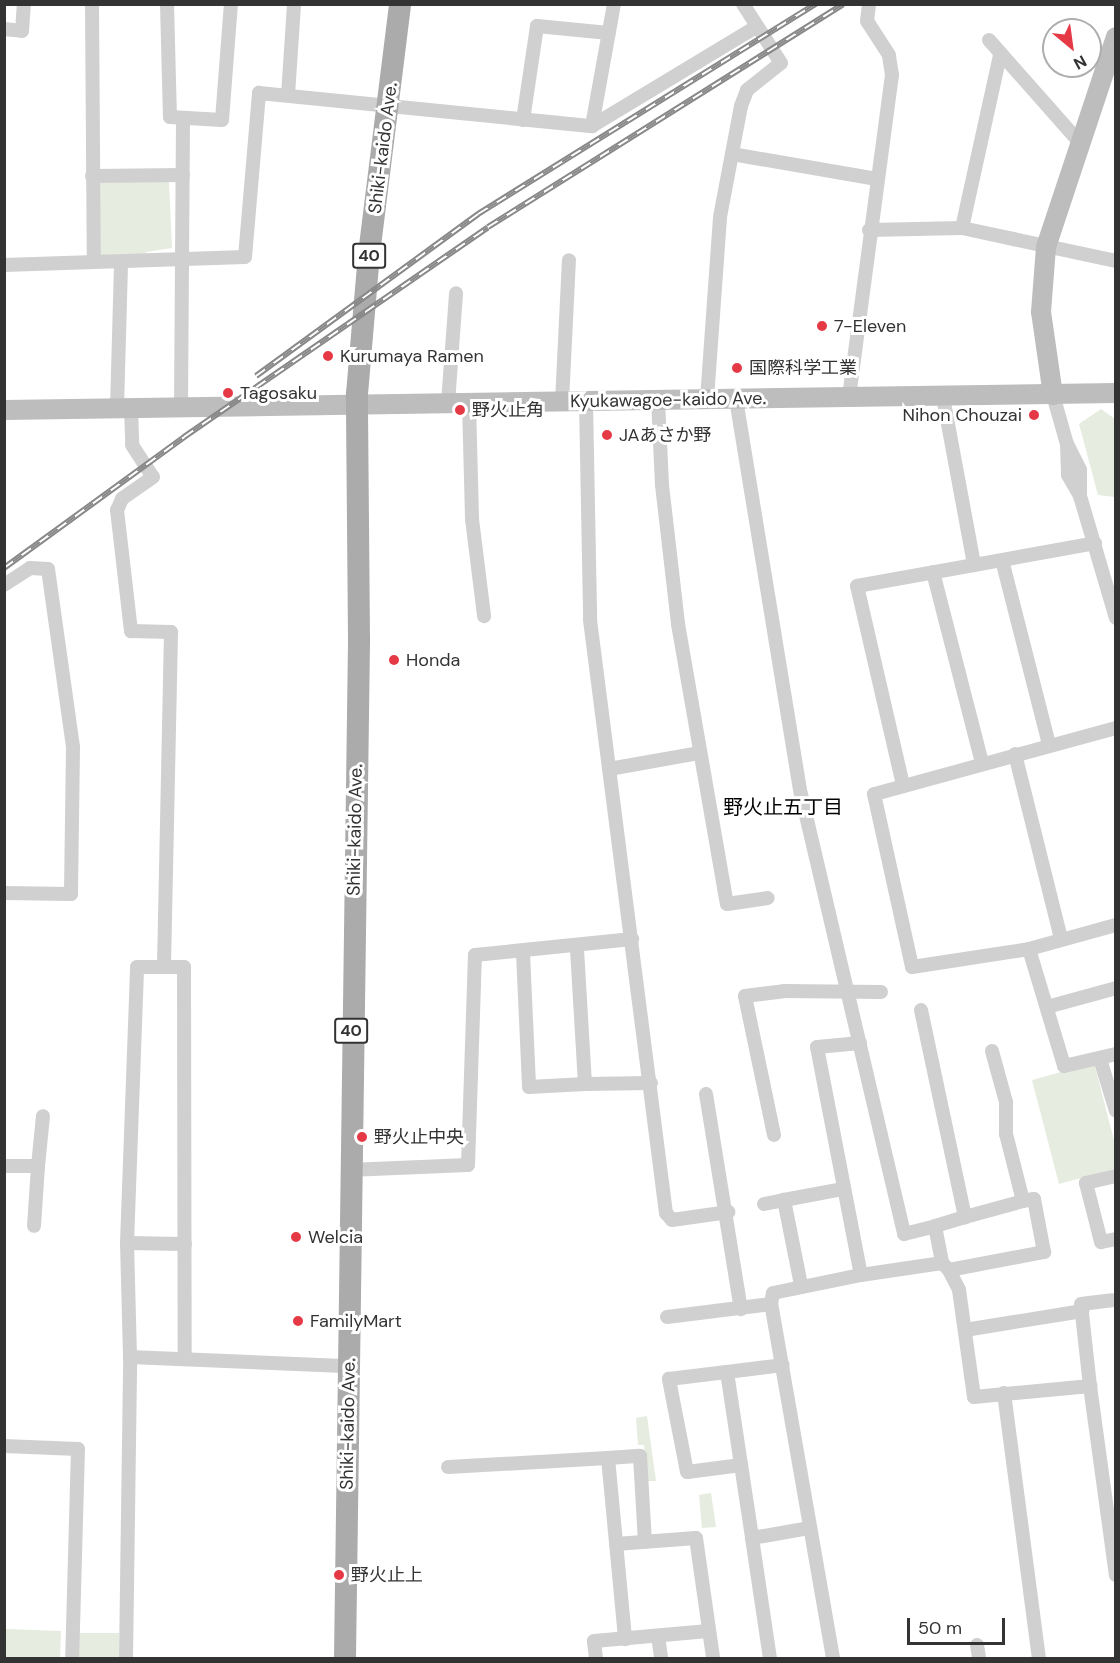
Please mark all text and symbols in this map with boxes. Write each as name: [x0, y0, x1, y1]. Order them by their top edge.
north arrow: [1042, 18, 1102, 78]
text: N: [1070, 50, 1090, 74]
street label: Shiki-kaido Ave.: [364, 81, 402, 215]
road number: 40: [351, 243, 387, 269]
place label: 7-Eleven: [834, 315, 906, 337]
marker: 7-Eleven: [815, 319, 829, 333]
place label: Kurumaya Ramen: [340, 345, 484, 367]
marker: Kurumaya Ramen: [321, 349, 335, 363]
place label: 国際科学工業: [749, 357, 857, 379]
marker: 国際科学工業: [730, 361, 744, 375]
place label: Tagosaku: [240, 382, 317, 404]
marker: Tagosaku: [221, 386, 235, 400]
street label: Kyukawagoe-kaido Ave.: [570, 387, 766, 413]
place label: 野火止角: [472, 399, 544, 421]
marker: 野火止角: [453, 403, 467, 417]
place label: Nihon Chouzai: [902, 404, 1022, 426]
marker: Nihon Chouzai: [1027, 408, 1041, 422]
place label: JAあさか野: [619, 424, 711, 446]
marker: JAあさか野: [600, 428, 614, 442]
place label: Honda: [406, 649, 460, 671]
marker: Honda: [387, 653, 401, 667]
street label: Shiki-kaido Ave.: [343, 764, 367, 896]
district label: 野火止五丁目: [723, 795, 843, 819]
road number: 40: [333, 1018, 369, 1044]
place label: 野火止中央: [374, 1126, 464, 1148]
marker: 野火止中央: [355, 1130, 369, 1144]
place label: Welcia: [308, 1226, 363, 1248]
marker: Welcia: [289, 1230, 303, 1244]
place label: FamilyMart: [310, 1310, 402, 1332]
marker: FamilyMart: [291, 1314, 305, 1328]
street label: Shiki-kaido Ave.: [336, 1358, 360, 1490]
place label: 野火止上: [351, 1564, 423, 1586]
marker: 野火止上: [332, 1568, 346, 1582]
scale bar: [910, 1606, 1008, 1644]
text: 50 m: [918, 1616, 962, 1640]

